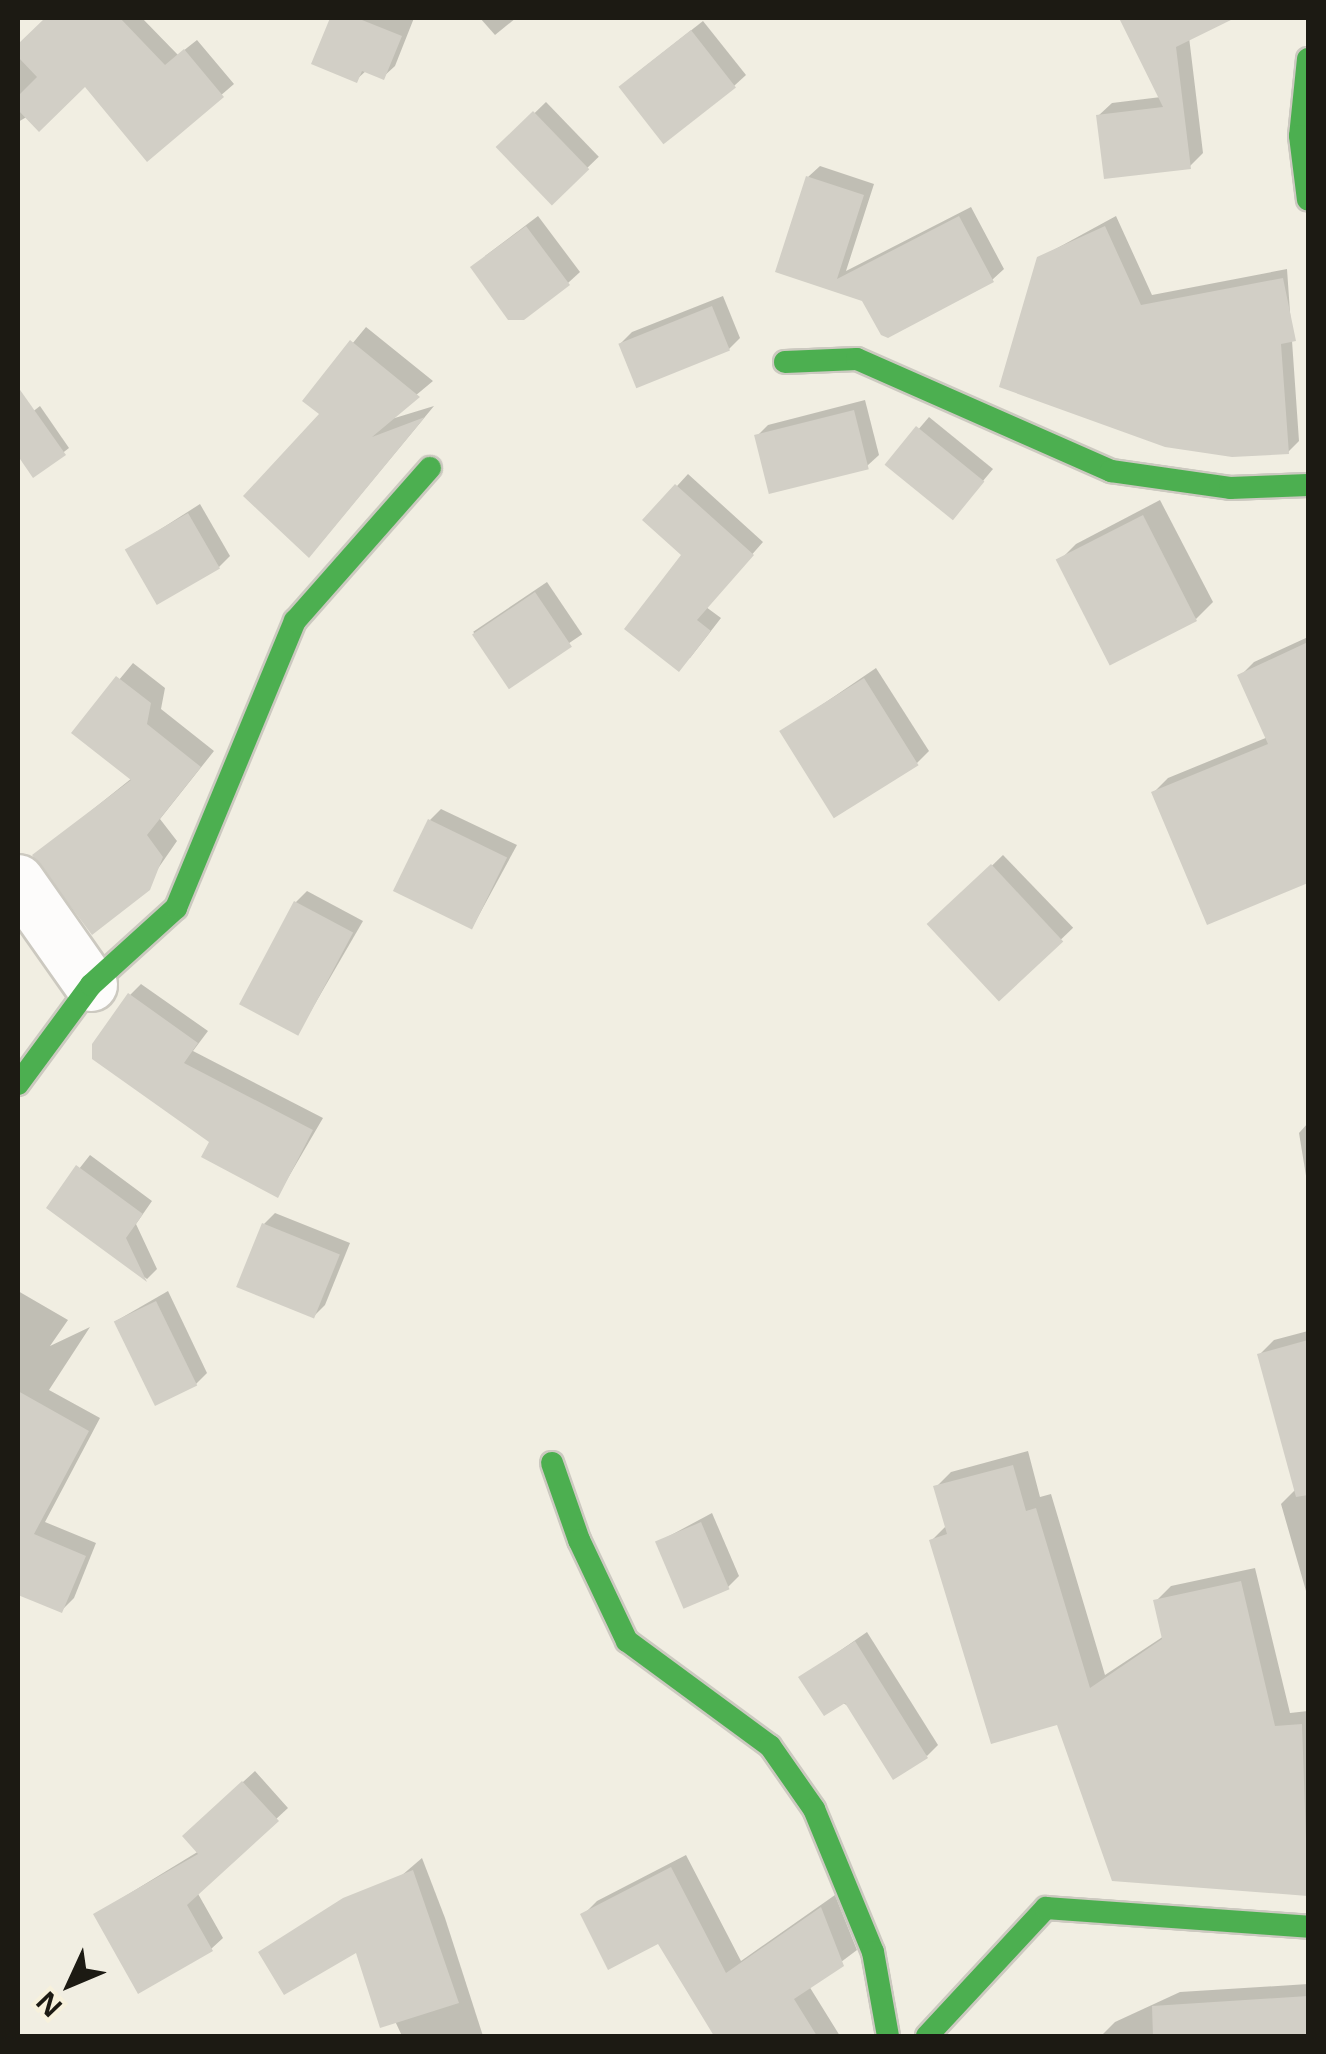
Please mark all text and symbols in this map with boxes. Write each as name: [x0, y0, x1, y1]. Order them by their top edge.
north arrow: [20, 1934, 120, 2034]
text: N: [27, 1983, 70, 2026]

